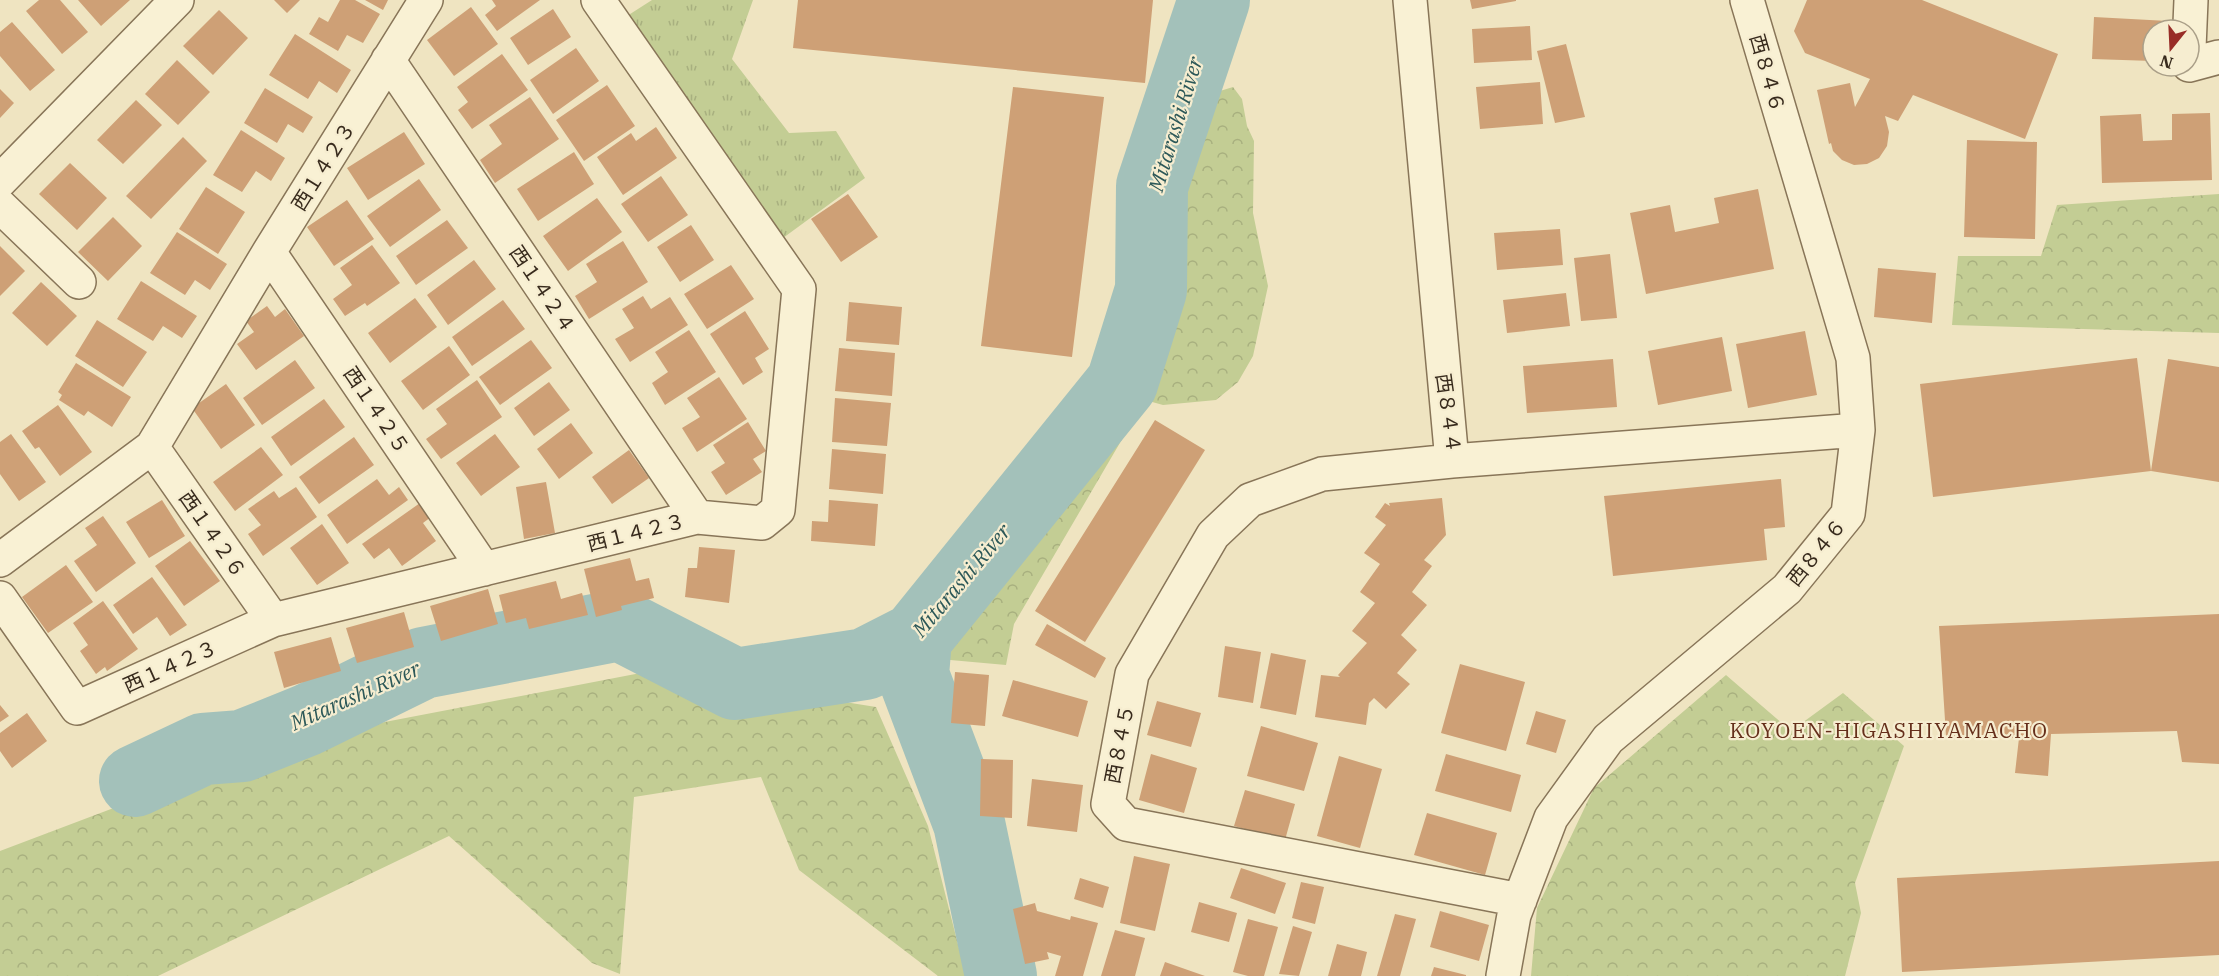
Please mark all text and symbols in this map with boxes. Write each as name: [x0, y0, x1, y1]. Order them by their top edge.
north arrow: [2141, 18, 2201, 78]
street label: 西８４６: [1744, 31, 1792, 115]
text: N: [2157, 51, 2175, 74]
water label: Mitarashi River: [1141, 52, 1209, 196]
street label: 西１４２３: [285, 116, 361, 216]
street label: 西１４２４: [504, 240, 582, 338]
street label: 西１４２５: [338, 361, 416, 459]
street label: 西８４４: [1430, 372, 1468, 454]
street label: 西１４２６: [173, 485, 253, 583]
street label: 西１４２３: [584, 507, 688, 557]
street label: 西８４６: [1780, 512, 1852, 592]
water label: Mitarashi River: [905, 517, 1017, 643]
street label: 西１４２３: [119, 633, 221, 699]
water label: Mitarashi River: [285, 654, 425, 737]
street label: 西８４５: [1098, 702, 1140, 786]
district label: KOYOEN-HIGASHIYAMACHO: [1729, 716, 2049, 744]

